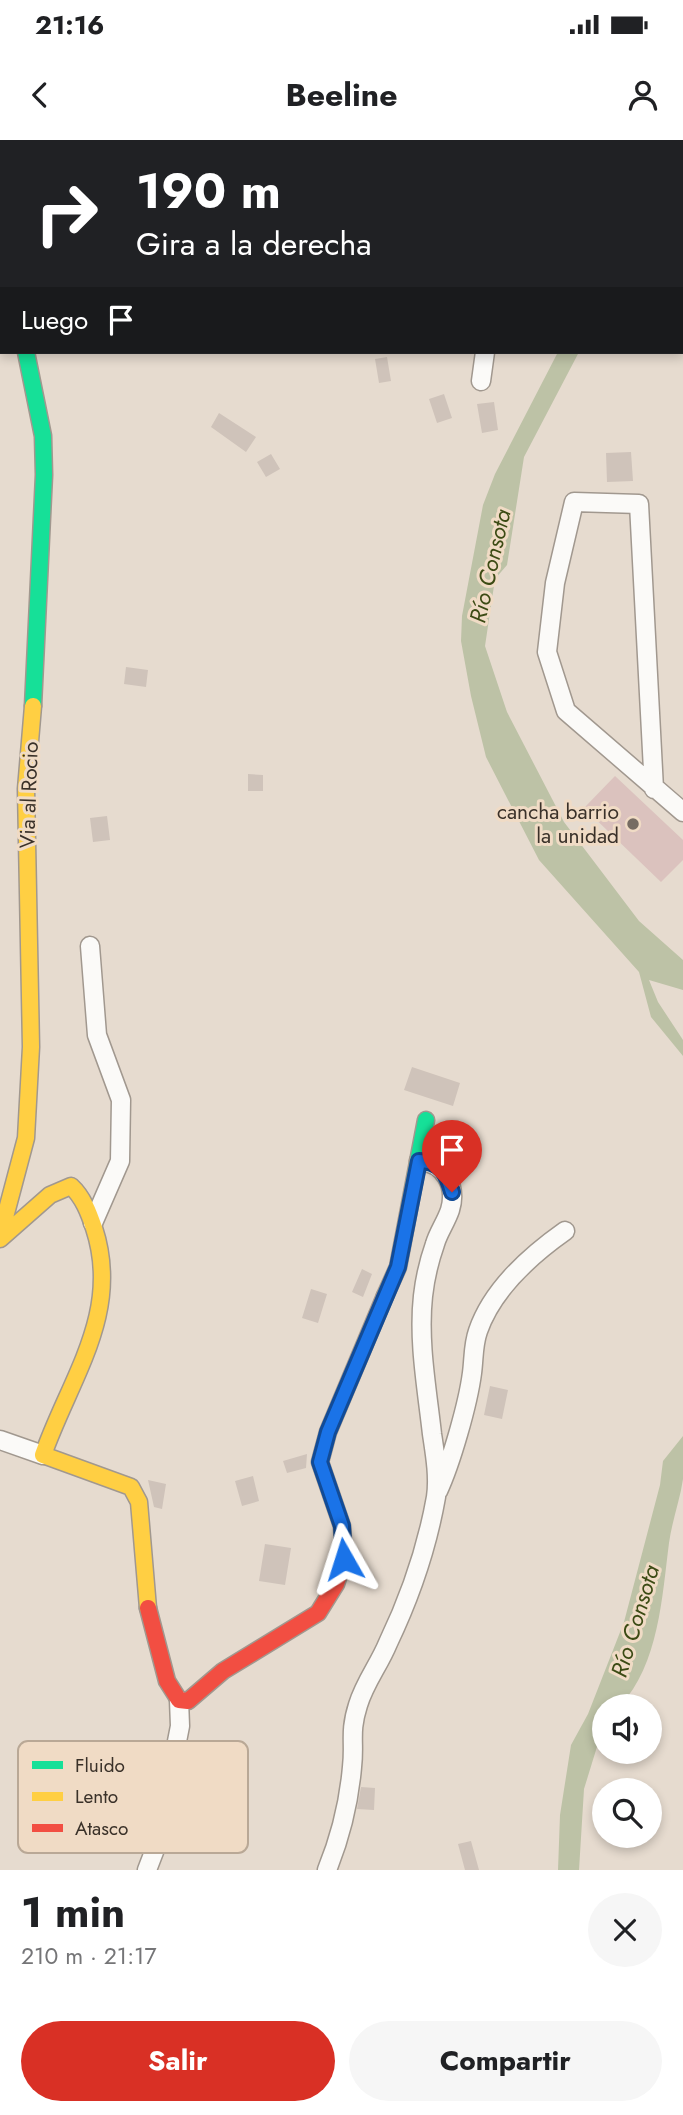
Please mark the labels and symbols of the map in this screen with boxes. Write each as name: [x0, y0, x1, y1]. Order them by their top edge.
water label: Río Consota: [460, 505, 520, 626]
street label: Via al Rocio: [12, 741, 46, 849]
place label: cancha barrio la unidad: [497, 797, 619, 851]
marker: cancha barrio la unidad: [625, 816, 641, 832]
pin: [422, 1120, 482, 1192]
position arrow: [307, 1522, 381, 1596]
water label: Río Consota: [602, 1560, 668, 1681]
legend: [18, 1741, 248, 1853]
text: Fluido: [75, 1752, 125, 1779]
text: Lento: [75, 1783, 118, 1810]
text: Atasco: [75, 1815, 128, 1842]

